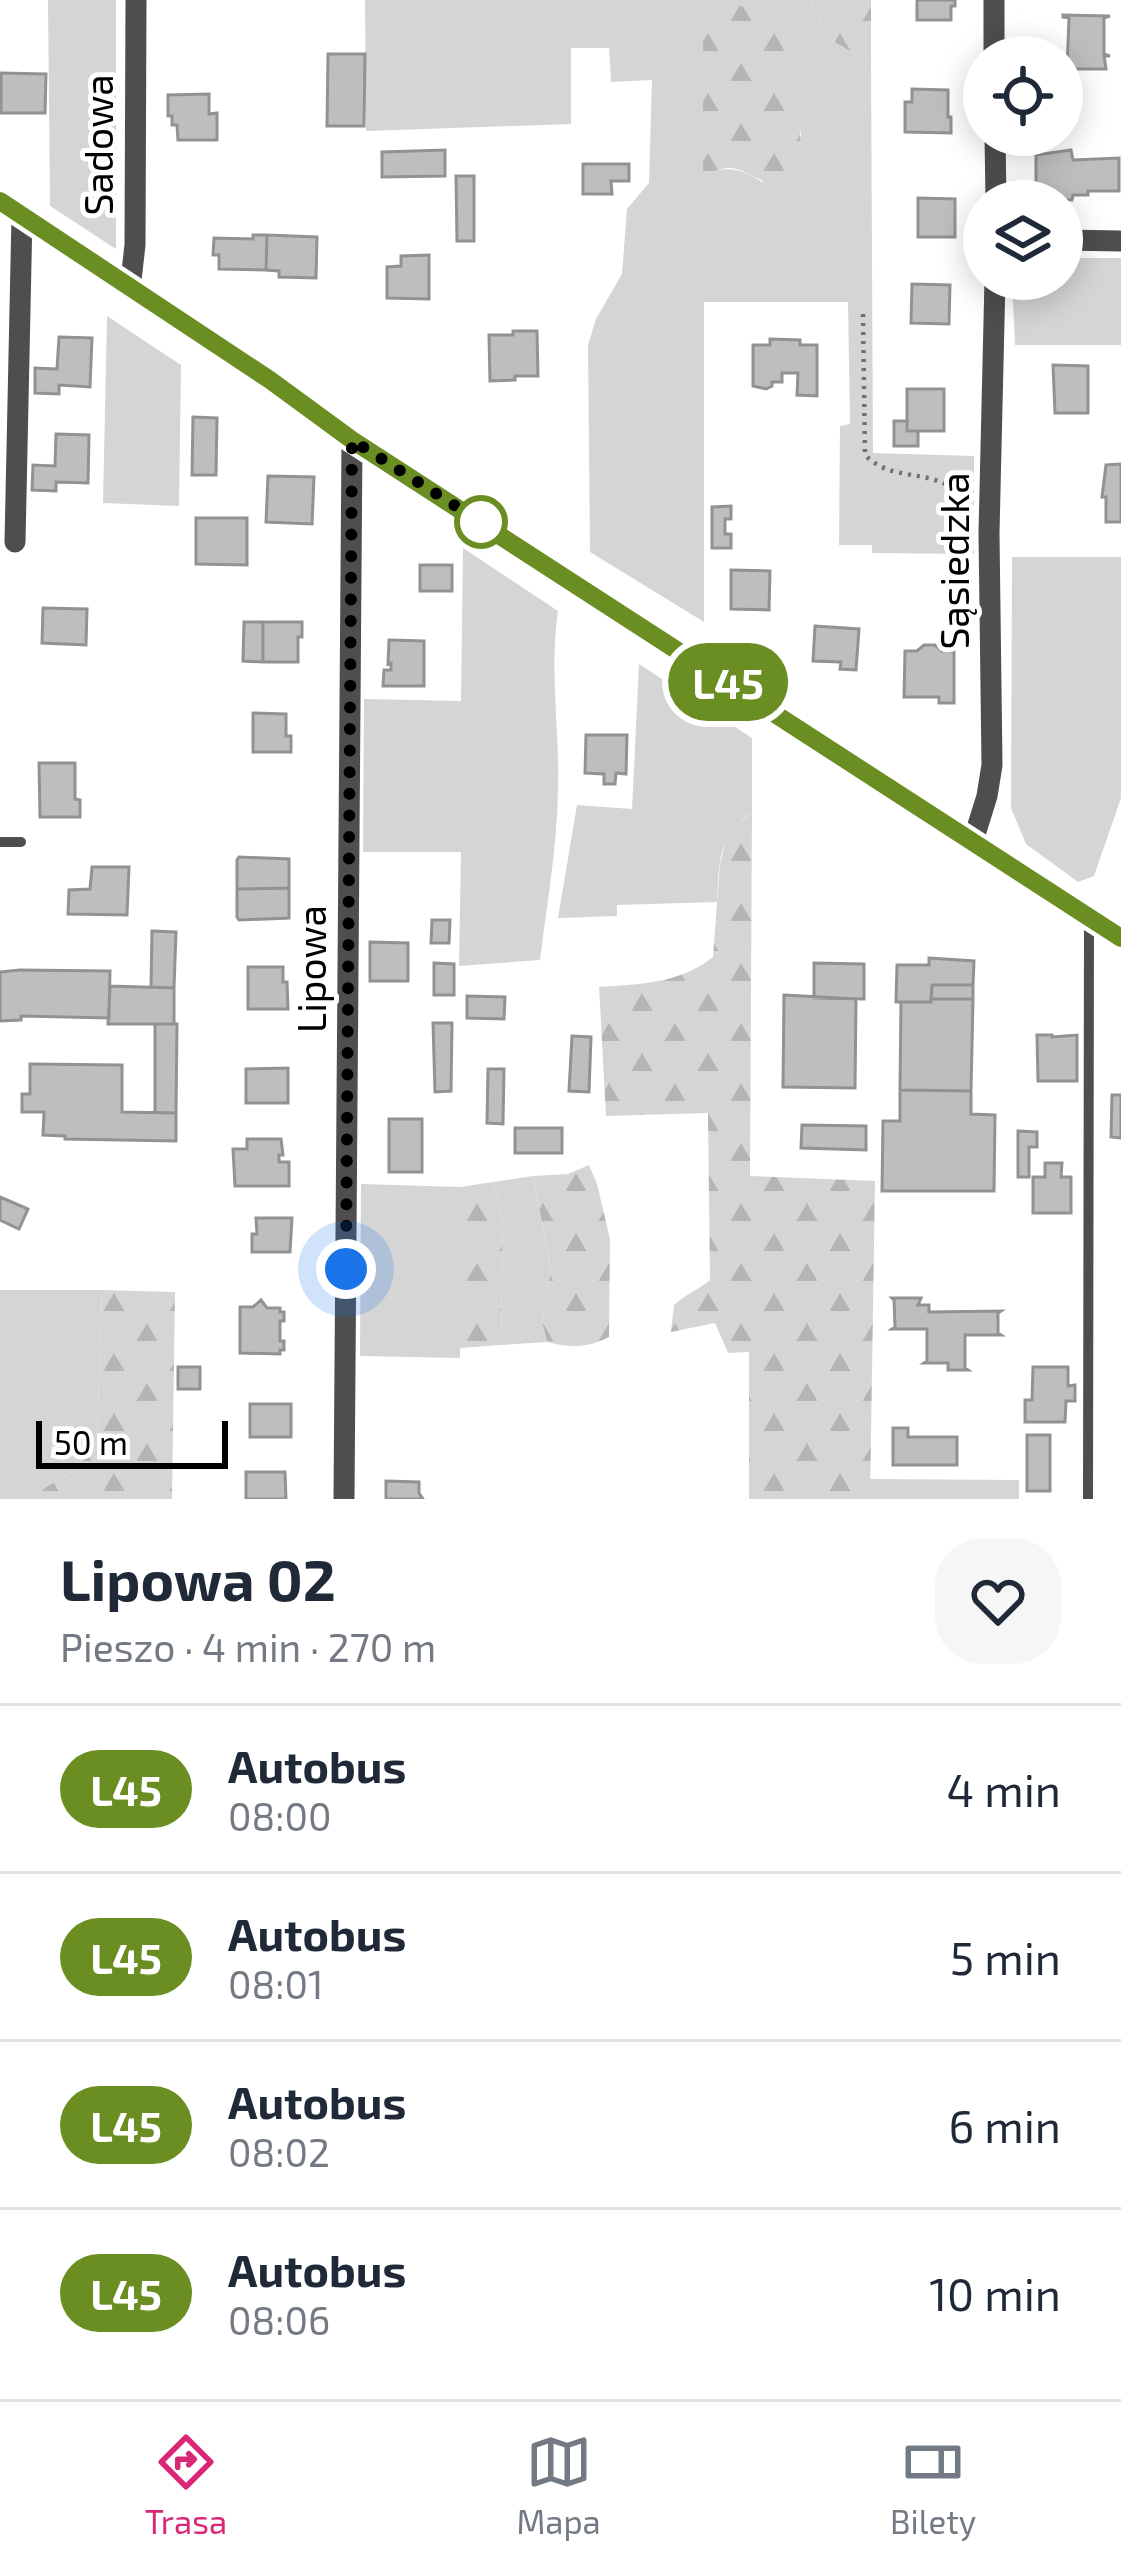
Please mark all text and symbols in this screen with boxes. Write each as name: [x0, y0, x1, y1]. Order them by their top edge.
map controls: [963, 36, 1083, 300]
button: locate: [963, 36, 1083, 156]
street label: Sadowa: [74, 74, 121, 216]
button: layers: [963, 180, 1083, 300]
street label: Sąsiedzka: [930, 472, 977, 650]
unlabelled marker: [456, 497, 506, 547]
line badge: L45: [659, 643, 797, 721]
text: L45: [692, 657, 764, 707]
street label: Lipowa: [287, 905, 334, 1033]
your location: [316, 1239, 376, 1299]
scale bar: [36, 1415, 228, 1468]
text: 50 m: [54, 1422, 128, 1462]
button: heart: [935, 1538, 1061, 1664]
text: Lipowa 02: [60, 1544, 336, 1612]
text: Pieszo · 4 min · 270 m: [60, 1623, 436, 1670]
text: Autobus: [228, 1738, 406, 1792]
text: 4 min: [947, 1762, 1061, 1816]
text: L45: [90, 1764, 162, 1814]
text: 08:00: [228, 1792, 331, 1839]
text: Autobus: [228, 1906, 406, 1960]
text: 5 min: [950, 1930, 1061, 1984]
text: L45: [90, 1932, 162, 1982]
text: 08:01: [228, 1960, 323, 2007]
text: Autobus: [228, 2074, 406, 2128]
text: 6 min: [948, 2098, 1061, 2152]
text: L45: [90, 2100, 162, 2150]
text: 08:02: [228, 2128, 330, 2175]
text: Autobus: [228, 2242, 406, 2296]
text: 10 min: [929, 2266, 1061, 2320]
text: L45: [90, 2268, 162, 2318]
text: 08:06: [228, 2296, 330, 2343]
tab: Trasa: [145, 2429, 227, 2541]
tab: Mapa: [516, 2429, 601, 2541]
tab: Bilety: [890, 2429, 976, 2541]

